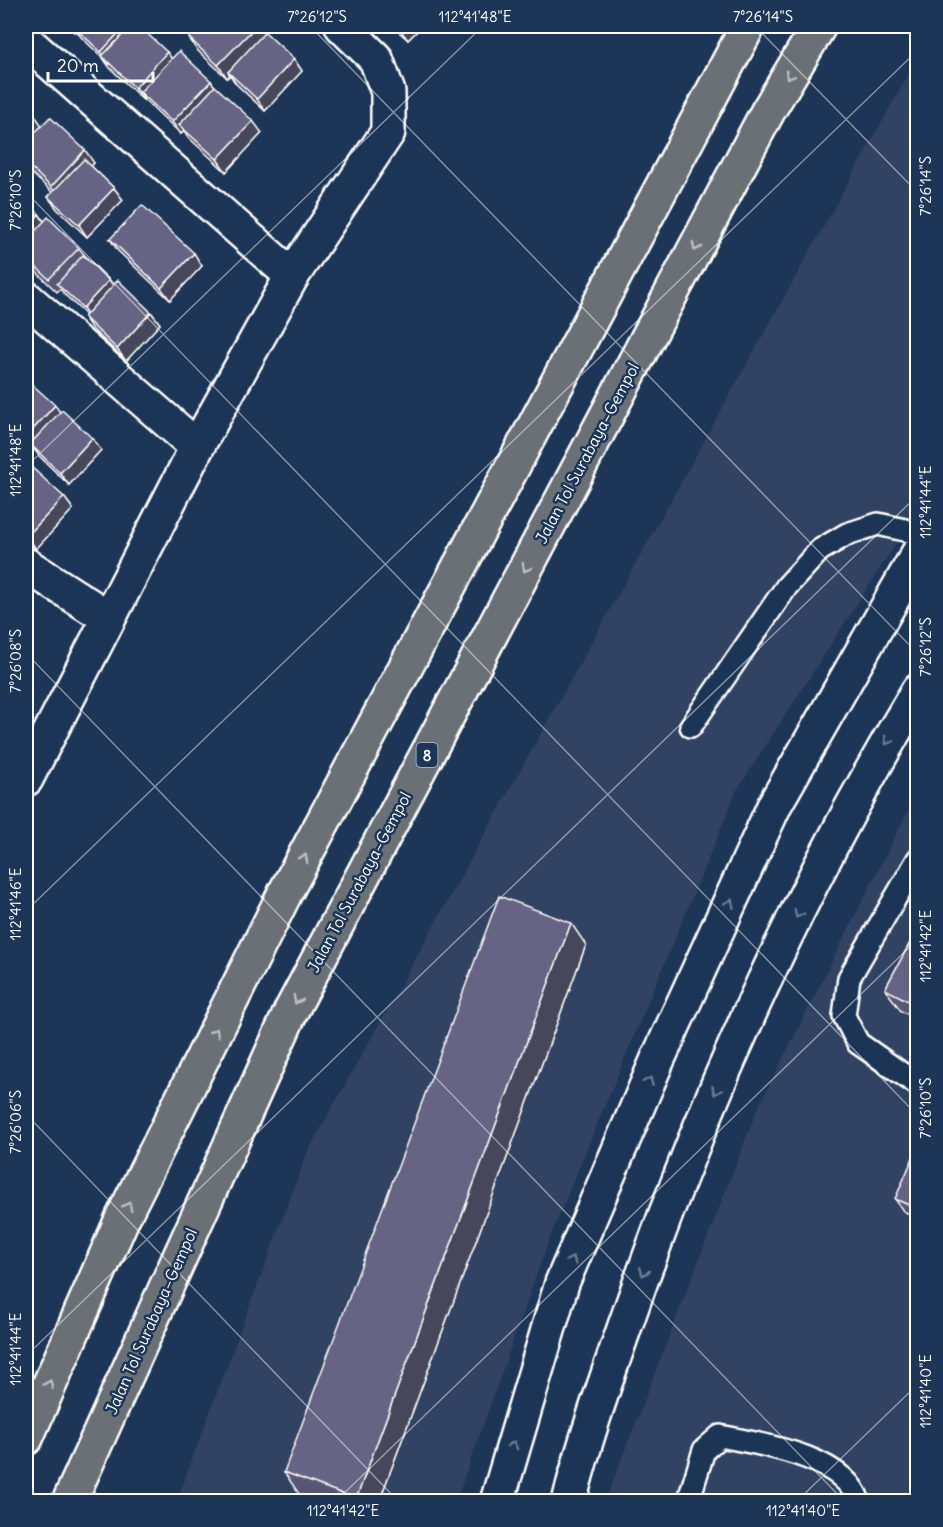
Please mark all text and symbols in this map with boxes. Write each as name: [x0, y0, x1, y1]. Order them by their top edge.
text: 7°26'12"S: [287, 7, 347, 26]
text: 112°41'48"E: [439, 7, 512, 26]
text: 7°26'14"S: [733, 7, 793, 26]
scale bar: [48, 45, 153, 83]
text: 20 m: [57, 54, 99, 77]
one-way arrow: [784, 70, 796, 80]
text: 7°26'14"S: [916, 156, 935, 216]
text: 7°26'10"S: [6, 169, 25, 231]
one-way arrow: [691, 241, 703, 252]
street label: Jalan Tol Surabaya–Gempol: [531, 359, 643, 547]
text: 112°41'48"E: [6, 423, 25, 496]
text: 112°41'44"E: [916, 465, 935, 539]
one-way arrow: [522, 562, 533, 572]
text: 7°26'12"S: [916, 617, 935, 677]
text: 7°26'08"S: [6, 629, 25, 693]
one-way arrow: [883, 735, 895, 745]
road number: 8: [416, 743, 438, 767]
street label: Jalan Tol Surabaya–Gempol: [303, 788, 415, 976]
one-way arrow: [297, 854, 308, 864]
text: 112°41'46"E: [6, 867, 25, 941]
one-way arrow: [722, 898, 734, 909]
one-way arrow: [794, 908, 805, 919]
text: 112°41'42"E: [916, 910, 935, 982]
one-way arrow: [293, 994, 304, 1004]
one-way arrow: [208, 1027, 220, 1038]
one-way arrow: [642, 1076, 654, 1087]
text: 7°26'10"S: [916, 1077, 935, 1139]
one-way arrow: [711, 1085, 723, 1096]
text: 7°26'06"S: [6, 1090, 25, 1154]
one-way arrow: [121, 1202, 132, 1213]
street label: Jalan Tol Surabaya–Gempol: [101, 1225, 201, 1417]
one-way arrow: [565, 1255, 577, 1266]
one-way arrow: [639, 1266, 652, 1277]
text: 112°41'44"E: [6, 1312, 25, 1386]
text: 112°41'40"E: [916, 1354, 935, 1428]
one-way arrow: [42, 1380, 54, 1391]
one-way arrow: [506, 1441, 518, 1451]
text: 112°41'42"E: [307, 1501, 379, 1520]
text: 112°41'40"E: [766, 1501, 840, 1520]

